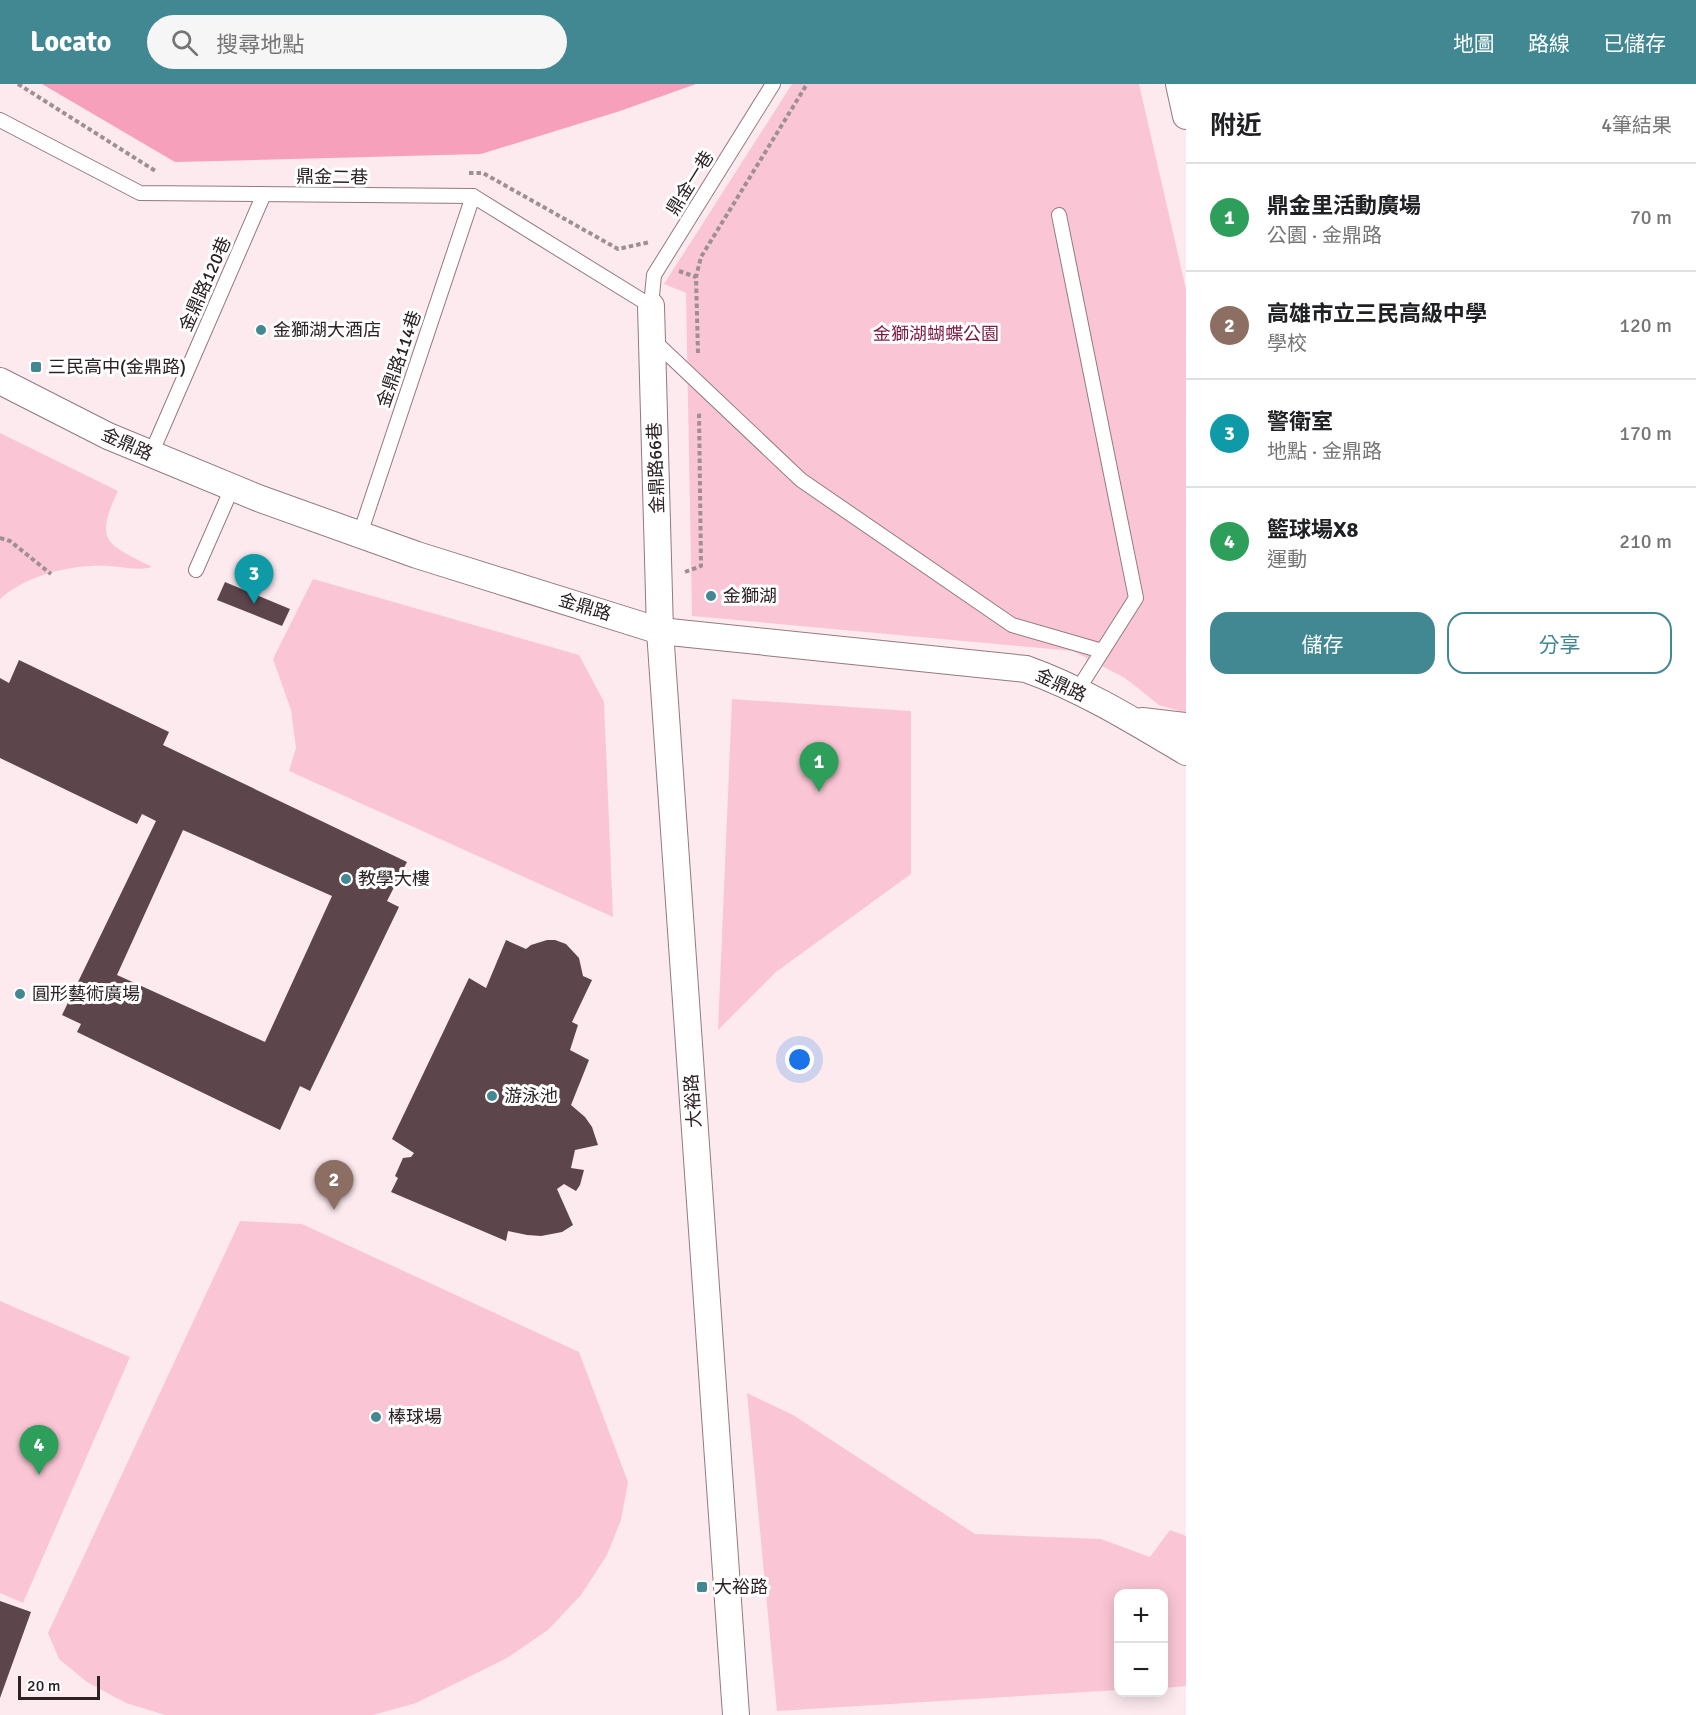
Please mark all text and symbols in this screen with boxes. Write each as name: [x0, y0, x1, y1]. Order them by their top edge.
search box: [147, 15, 567, 69]
text: Locato: [30, 25, 111, 59]
icon: search: [168, 26, 201, 59]
text: 搜尋地點: [216, 31, 304, 58]
text: 地圖: [1453, 31, 1495, 57]
text: 路線: [1528, 31, 1570, 57]
text: 已儲存: [1603, 31, 1666, 57]
text: 附近: [1210, 110, 1262, 142]
text: 4筆結果: [1601, 113, 1672, 138]
street label: 鼎金一巷: [662, 147, 718, 219]
street label: 鼎金二巷: [296, 165, 368, 189]
text: 鼎金里活動廣場: [1267, 192, 1421, 219]
text: 1: [1224, 205, 1235, 230]
text: 70 m: [1630, 205, 1672, 230]
text: 公園 · 金鼎路: [1267, 223, 1382, 248]
street label: 金鼎路120巷: [174, 233, 236, 335]
text: 高雄市立三民高級中學: [1267, 300, 1487, 327]
street label: 金鼎路114巷: [372, 308, 426, 410]
text: 2: [1224, 313, 1235, 338]
text: 120 m: [1619, 313, 1672, 338]
place label: 金獅湖大酒店: [273, 319, 381, 341]
marker: 金獅湖大酒店: [254, 323, 268, 337]
park label: 金獅湖蝴蝶公園: [873, 323, 999, 345]
text: 學校: [1267, 331, 1307, 356]
place label: 三民高中(金鼎路): [48, 356, 186, 378]
marker: 三民高中(金鼎路): [29, 360, 43, 374]
text: 警衛室: [1267, 408, 1333, 435]
text: 3: [1224, 421, 1235, 446]
text: 170 m: [1619, 421, 1672, 446]
street label: 金鼎路66巷: [643, 422, 669, 514]
street label: 金鼎路: [98, 423, 156, 465]
text: 地點 · 金鼎路: [1267, 439, 1382, 464]
text: 籃球場X8: [1267, 516, 1358, 543]
text: 4: [1224, 529, 1235, 554]
text: 210 m: [1619, 529, 1672, 554]
text: 運動: [1267, 547, 1307, 572]
pin: 3: [234, 554, 274, 604]
place label: 金獅湖: [723, 585, 777, 607]
street label: 金鼎路: [556, 589, 614, 625]
marker: 金獅湖: [704, 589, 718, 603]
button: 儲存: [1210, 612, 1435, 674]
button: 分享: [1447, 612, 1672, 674]
street label: 金鼎路: [1032, 664, 1090, 706]
pin: 1: [800, 742, 838, 792]
place label: 教學大樓: [358, 868, 430, 890]
marker: 教學大樓: [339, 872, 353, 886]
place label: 圓形藝術廣場: [32, 983, 140, 1005]
marker: 圓形藝術廣場: [13, 987, 27, 1001]
your location: [785, 1045, 814, 1074]
street label: 大裕路: [680, 1073, 706, 1129]
place label: 游泳池: [504, 1085, 558, 1107]
marker: 游泳池: [485, 1089, 499, 1103]
pin: 2: [314, 1160, 354, 1210]
place label: 棒球場: [388, 1406, 442, 1428]
marker: 棒球場: [369, 1410, 383, 1424]
pin: 4: [20, 1426, 58, 1475]
place label: 大裕路: [714, 1576, 768, 1598]
marker: 大裕路: [695, 1580, 709, 1594]
map controls: [1114, 1589, 1168, 1697]
button: +: [1114, 1589, 1168, 1643]
button: −: [1114, 1643, 1168, 1697]
scale bar: [18, 1673, 100, 1700]
text: 20 m: [27, 1676, 61, 1696]

